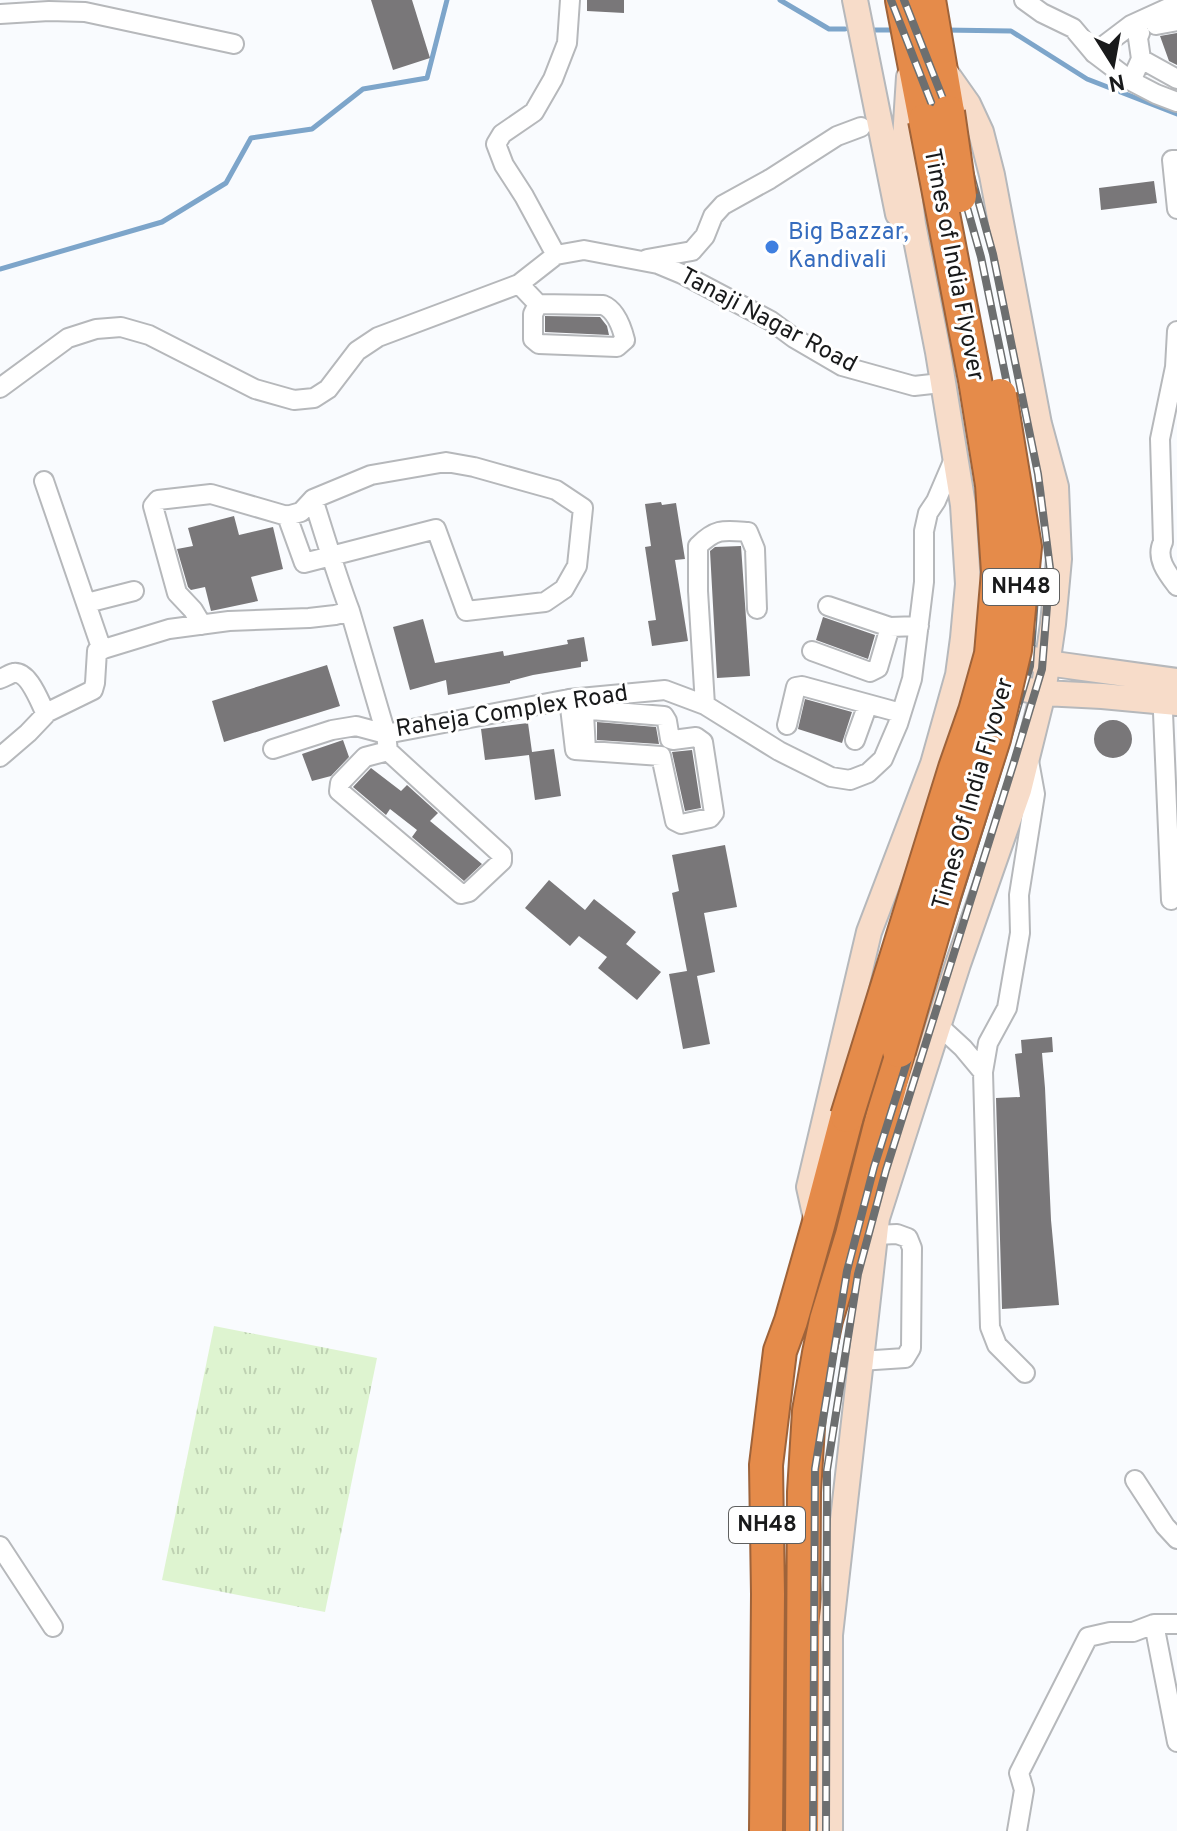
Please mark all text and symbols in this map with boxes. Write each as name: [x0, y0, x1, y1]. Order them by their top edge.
north arrow: [1073, 24, 1153, 104]
text: N: [1106, 66, 1127, 96]
street label: Times of India Flyover: [916, 146, 990, 384]
place label: Big Bazzar, Kandivali: [788, 218, 909, 276]
marker: Big Bazzar, Kandivali: [763, 238, 781, 256]
street label: Tanaji Nagar Road: [674, 262, 862, 380]
road number: NH48: [983, 569, 1059, 605]
street label: Times Of India Flyover: [926, 674, 1022, 914]
street label: Raheja Complex Road: [394, 679, 630, 745]
road number: NH48: [729, 1507, 805, 1543]

